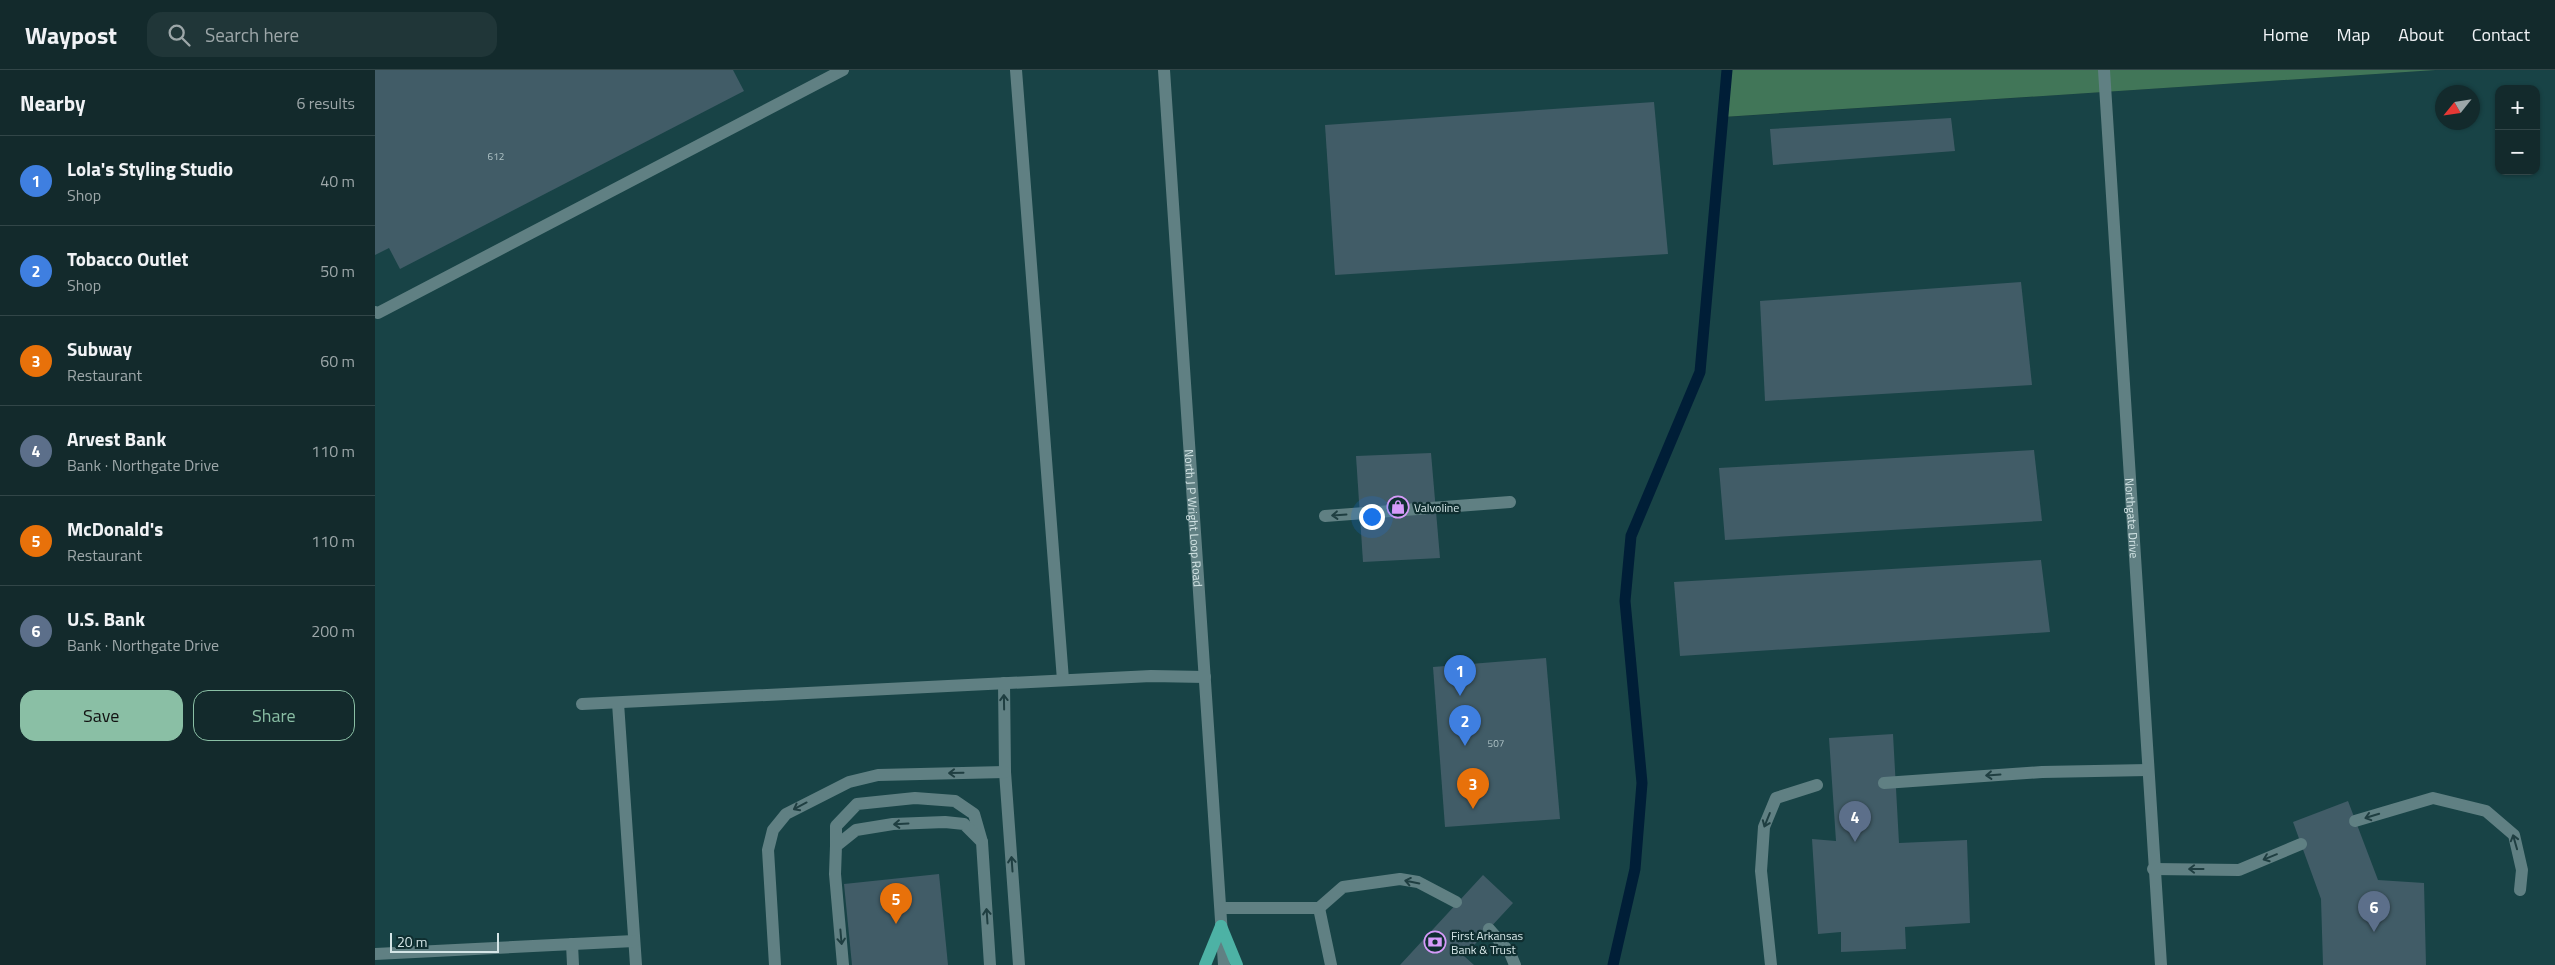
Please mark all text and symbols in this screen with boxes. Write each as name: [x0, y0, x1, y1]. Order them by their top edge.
search box: [147, 12, 497, 57]
text: Waypost: [25, 17, 117, 53]
text: Search here: [205, 20, 299, 49]
icon: search: [165, 21, 193, 49]
text: Home: [2263, 21, 2309, 48]
text: Map: [2337, 21, 2370, 48]
text: About: [2398, 21, 2444, 48]
text: Contact: [2472, 21, 2530, 48]
north arrow: [2435, 85, 2480, 130]
map controls: [2495, 85, 2540, 175]
button: +: [2495, 85, 2540, 130]
text: Nearby: [20, 87, 85, 119]
text: 6 results: [296, 91, 355, 115]
button: −: [2495, 130, 2540, 175]
house number: 612: [488, 149, 504, 164]
text: Lola's Styling Studio: [67, 154, 233, 183]
text: 1: [32, 169, 40, 193]
text: 40 m: [320, 169, 355, 193]
text: Shop: [67, 183, 101, 207]
text: Tobacco Outlet: [67, 244, 188, 273]
text: 2: [32, 259, 40, 283]
text: 50 m: [320, 259, 355, 283]
text: Shop: [67, 273, 101, 297]
text: Subway: [67, 334, 132, 363]
text: 3: [32, 349, 40, 373]
text: 60 m: [320, 349, 355, 373]
text: Restaurant: [67, 363, 142, 387]
text: Arvest Bank: [67, 424, 166, 453]
text: 4: [32, 439, 40, 463]
text: 110 m: [311, 439, 355, 463]
street label: North J P Wright Loop Road: [1180, 449, 1208, 587]
text: Bank · Northgate Drive: [67, 453, 219, 477]
street label: Northgate Drive: [2120, 477, 2145, 559]
shop icon: Valvoline: [1386, 495, 1410, 519]
place label: Valvoline: [1414, 498, 1459, 517]
your location: [1359, 504, 1385, 530]
one-way arrow: [1331, 510, 1347, 520]
text: McDonald's: [67, 514, 163, 543]
text: 5: [32, 529, 40, 553]
text: 110 m: [311, 529, 355, 553]
text: Restaurant: [67, 543, 142, 567]
text: U.S. Bank: [67, 604, 145, 633]
text: 6: [32, 619, 40, 643]
text: 200 m: [311, 619, 355, 643]
text: Bank · Northgate Drive: [67, 633, 219, 657]
pin: 1: [1444, 655, 1476, 696]
button: Save: [20, 690, 183, 741]
button: Share: [193, 690, 355, 741]
one-way arrow: [999, 694, 1009, 710]
pin: 2: [1449, 705, 1481, 746]
house number: 507: [1488, 736, 1504, 751]
pin: 3: [1457, 768, 1489, 809]
one-way arrow: [949, 769, 965, 778]
one-way arrow: [1985, 771, 2001, 780]
one-way arrow: [793, 801, 808, 811]
pin: 4: [1839, 801, 1871, 842]
one-way arrow: [2365, 811, 2381, 821]
one-way arrow: [1762, 812, 1772, 827]
one-way arrow: [893, 819, 910, 829]
one-way arrow: [2510, 835, 2520, 851]
one-way arrow: [2263, 853, 2278, 862]
one-way arrow: [1007, 856, 1016, 872]
one-way arrow: [2189, 864, 2205, 874]
one-way arrow: [1404, 876, 1420, 886]
pin: 5: [880, 883, 912, 924]
pin: 6: [2358, 891, 2390, 932]
one-way arrow: [982, 909, 991, 925]
place label: First Arkansas Bank & Trust: [1451, 926, 1524, 959]
one-way arrow: [836, 928, 846, 944]
scale bar: [390, 930, 499, 953]
bank icon: First Arkansas Bank & Trust: [1423, 930, 1447, 954]
text: 20 m: [397, 931, 427, 952]

